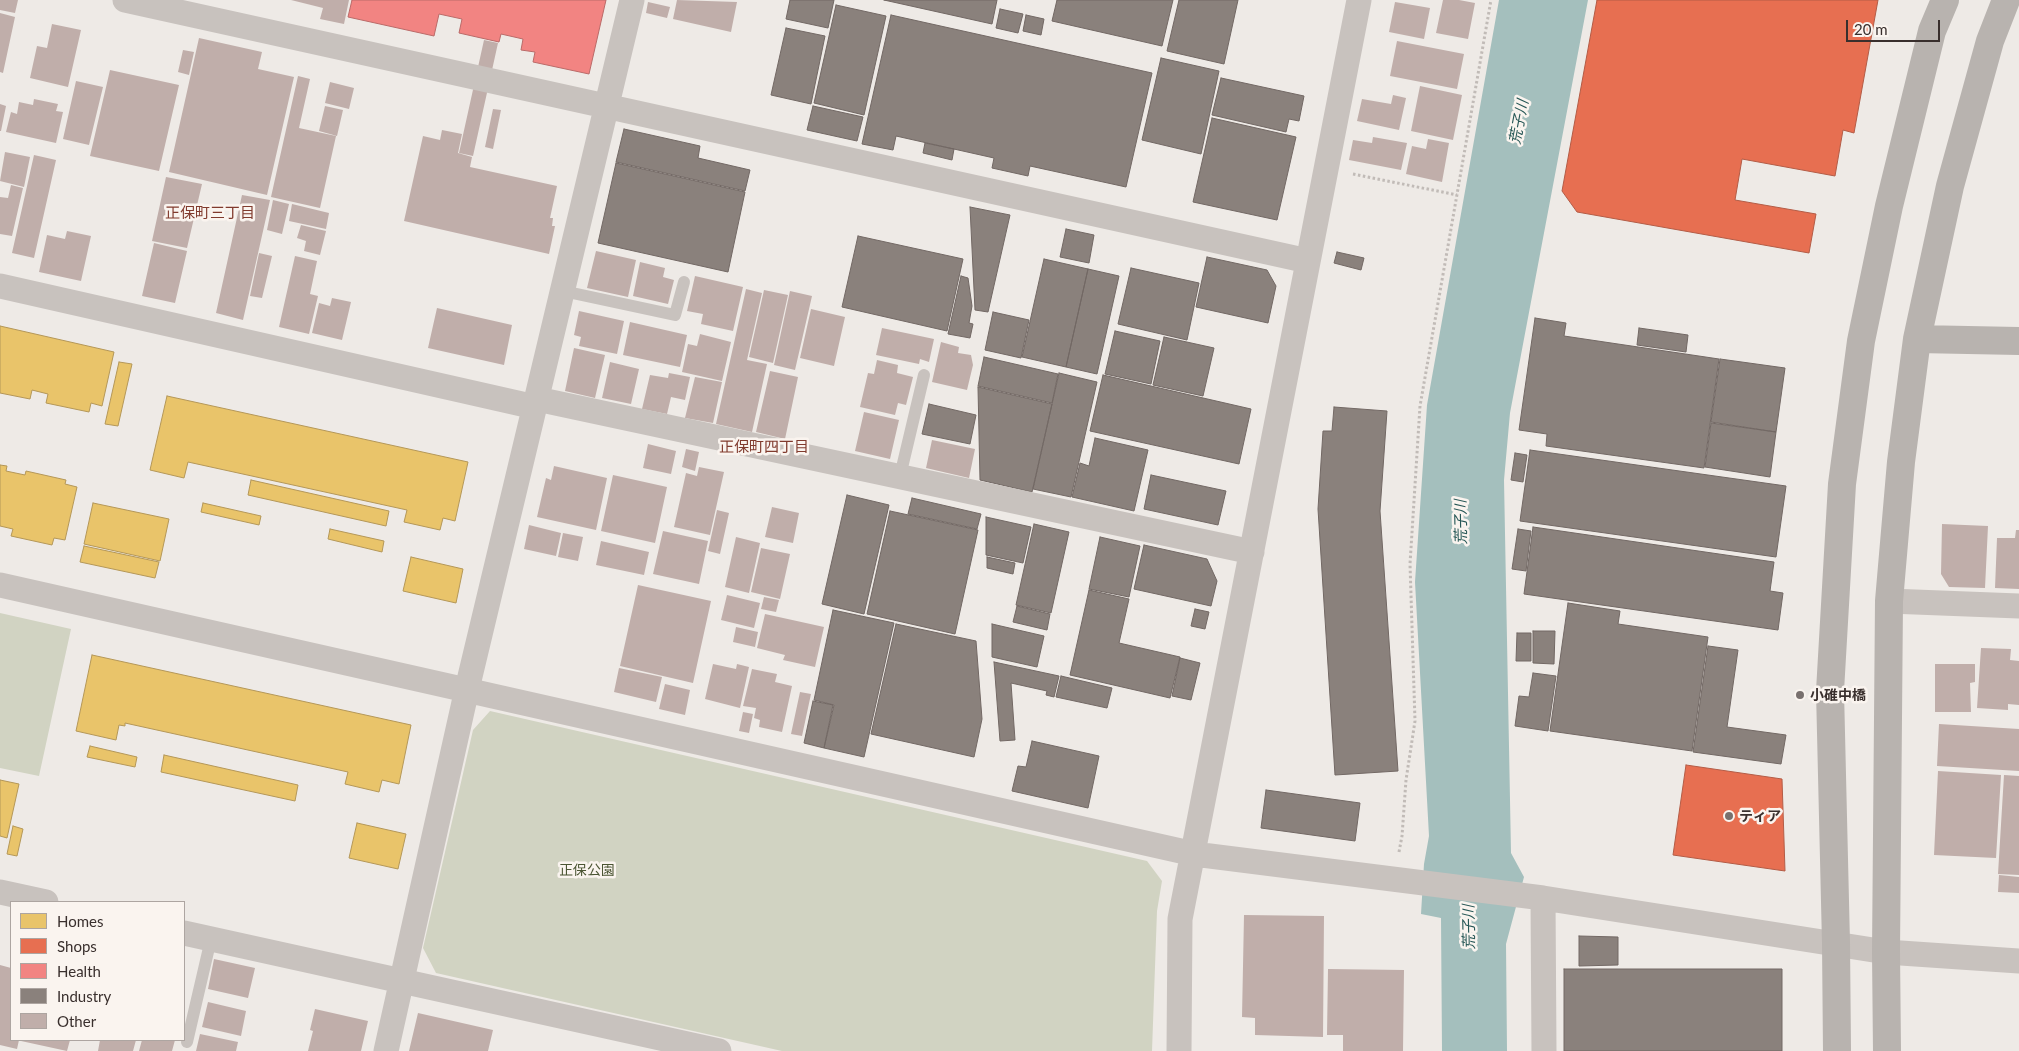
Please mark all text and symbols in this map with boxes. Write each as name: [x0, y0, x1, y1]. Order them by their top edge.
scale bar: [1849, 10, 1943, 42]
text: 20 m: [1854, 20, 1888, 38]
water label: 荒子川: [1506, 98, 1532, 146]
district label: 正保町三丁目: [165, 204, 255, 222]
district label: 正保町四丁目: [719, 438, 809, 456]
water label: 荒子川: [1452, 499, 1470, 545]
place label: 小碓中橋: [1810, 687, 1866, 703]
marker: 小碓中橋: [1794, 689, 1806, 701]
place label: ティア: [1739, 808, 1781, 824]
marker: ティア: [1723, 810, 1735, 822]
park label: 正保公園: [559, 862, 615, 878]
legend: [10, 901, 185, 1041]
water label: 荒子川: [1460, 904, 1478, 950]
text: Homes: [57, 912, 103, 930]
text: Shops: [57, 937, 97, 955]
text: Health: [57, 962, 101, 980]
text: Industry: [57, 987, 111, 1005]
text: Other: [57, 1012, 96, 1030]

